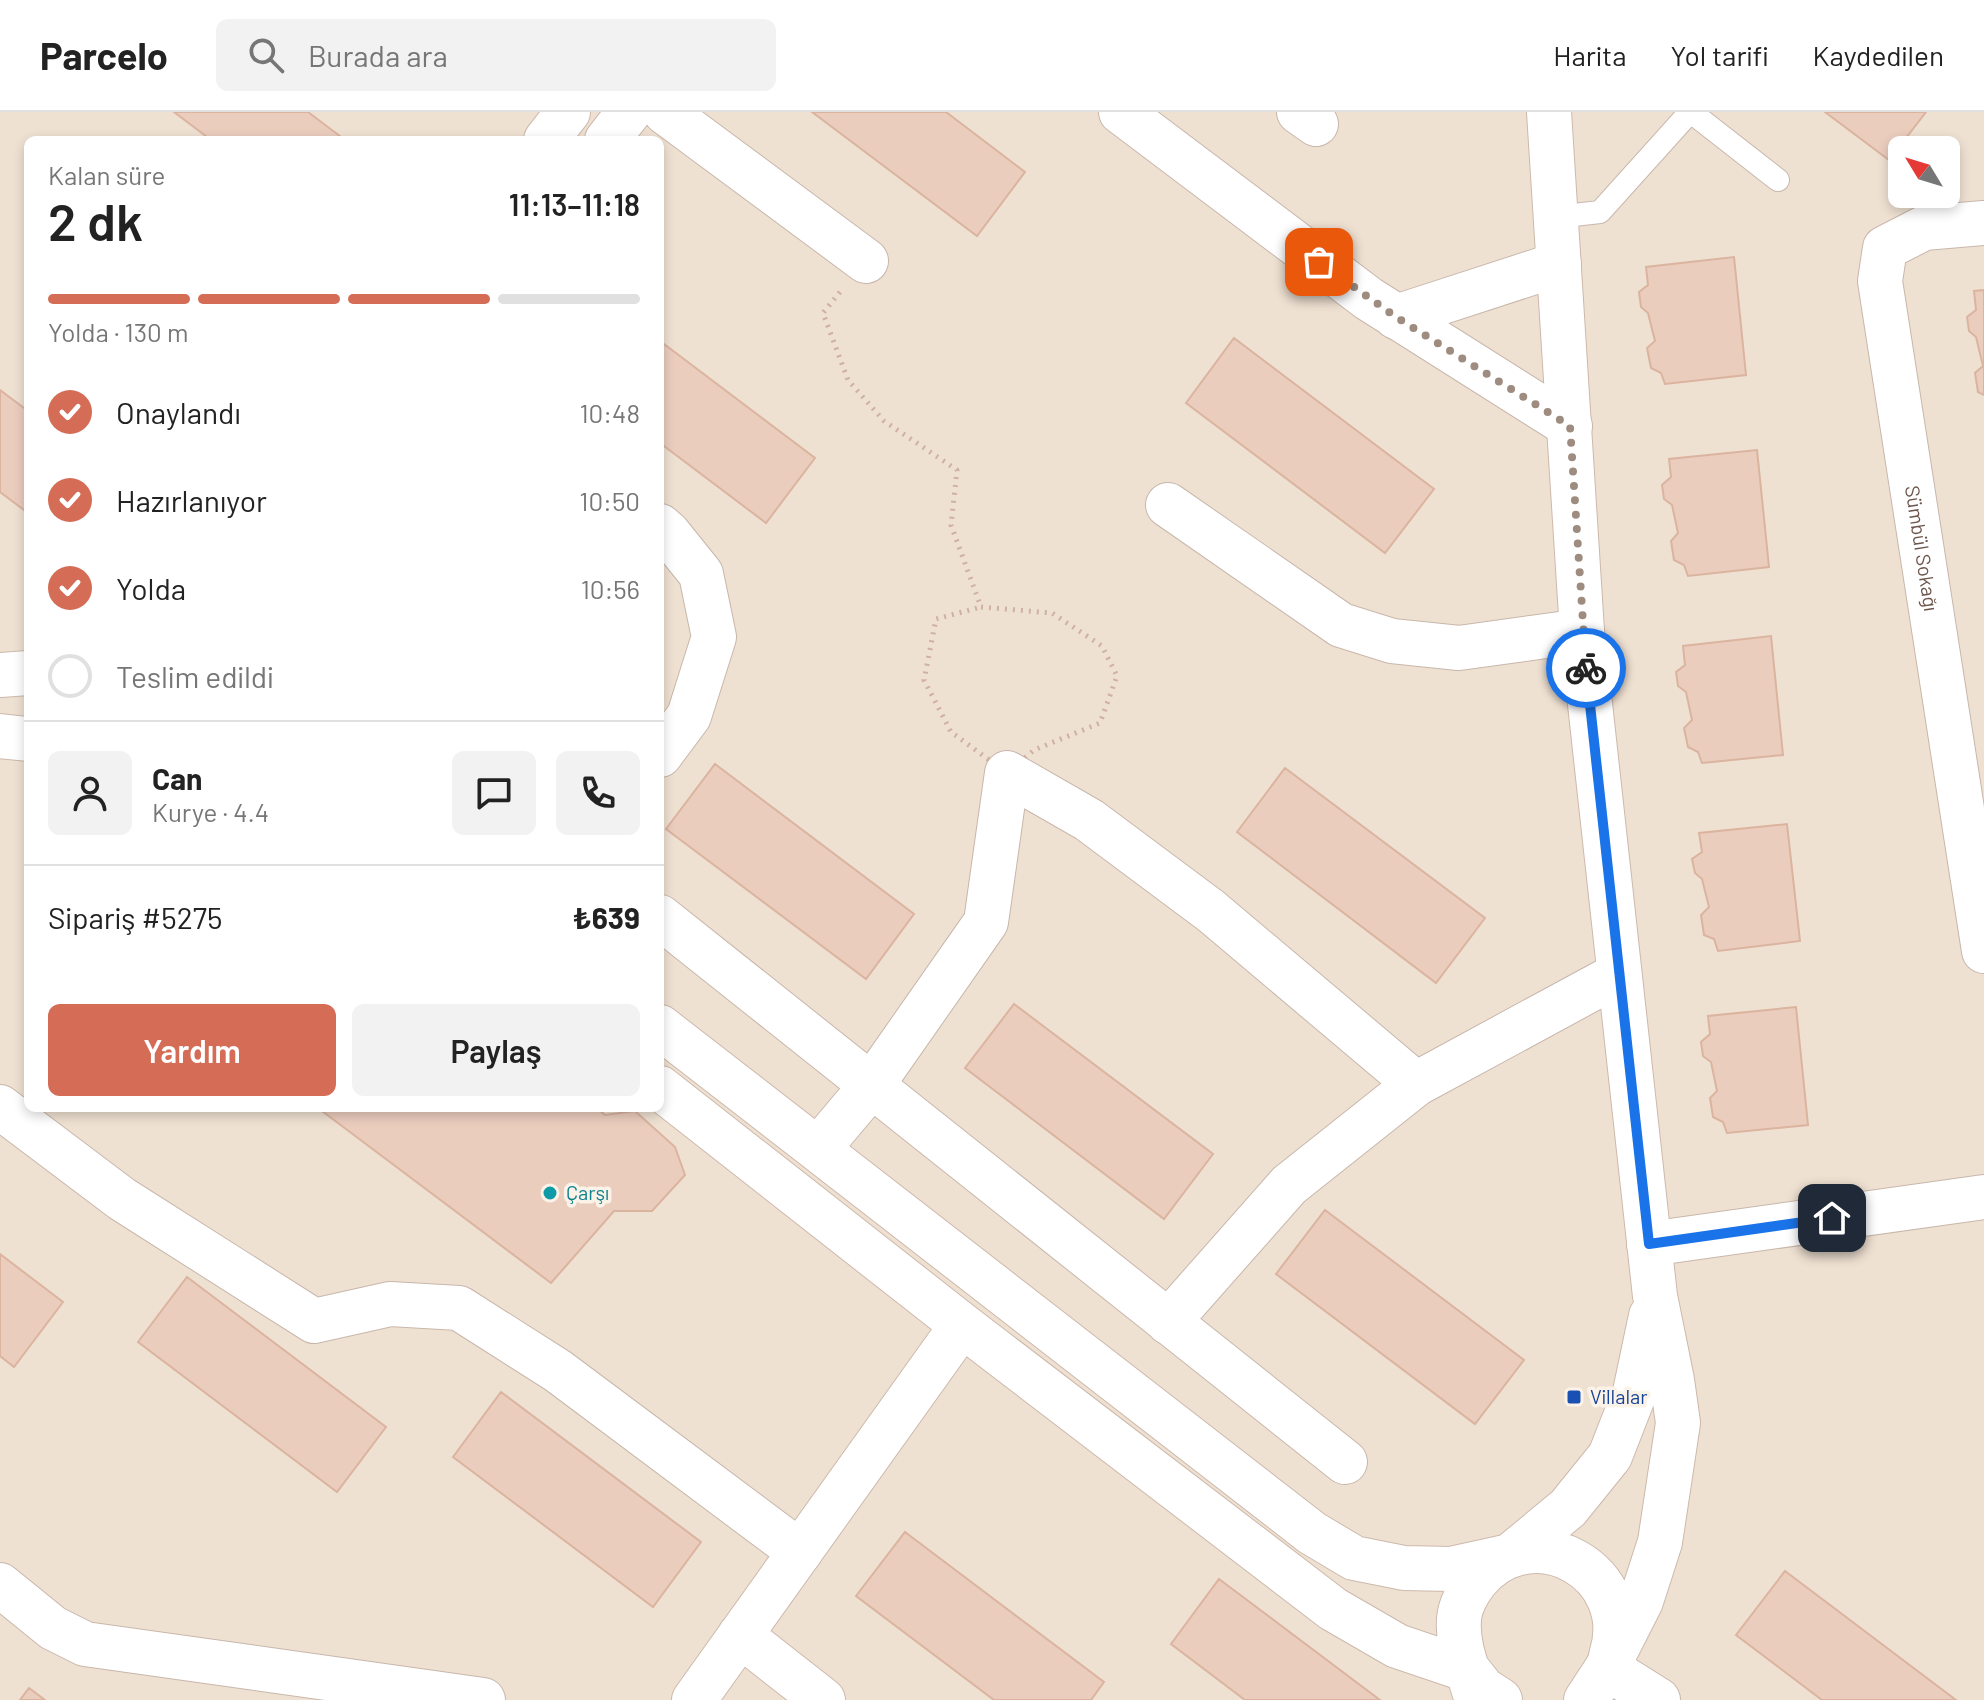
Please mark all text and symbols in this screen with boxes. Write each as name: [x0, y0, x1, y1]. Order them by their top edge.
search box: [216, 19, 776, 91]
text: Parcelo: [40, 32, 168, 78]
icon: search: [244, 33, 288, 77]
text: Burada ara: [308, 37, 448, 73]
text: Harita: [1553, 38, 1626, 72]
text: Yol tarifi: [1670, 38, 1768, 72]
text: Kaydedilen: [1812, 38, 1944, 72]
north arrow: [1888, 136, 1960, 208]
map controls: [1888, 136, 1960, 208]
text: Kalan süre: [48, 159, 165, 190]
text: 11:13–11:18: [509, 186, 640, 222]
text: 2 dk: [48, 189, 143, 251]
pin: [1285, 228, 1353, 296]
icon: bag: [1297, 240, 1341, 284]
text: Yolda · 130 m: [48, 316, 189, 347]
icon: check: [48, 390, 92, 434]
text: Onaylandı: [116, 394, 241, 430]
text: 10:48: [580, 397, 640, 428]
icon: check: [48, 478, 92, 522]
text: Hazırlanıyor: [116, 482, 267, 518]
street label: Sümbül Sokağı: [1901, 484, 1944, 613]
text: 10:50: [579, 485, 640, 516]
icon: check: [48, 566, 92, 610]
text: Yolda: [116, 570, 186, 606]
text: 10:56: [581, 573, 640, 604]
courier: [1546, 628, 1626, 708]
icon: bike: [1564, 646, 1608, 690]
text: Teslim edildi: [116, 658, 274, 694]
button: person: [48, 751, 132, 835]
button: chat: [452, 751, 536, 835]
button: phone: [556, 751, 640, 835]
text: Can: [152, 760, 202, 796]
text: Kurye · 4.4: [152, 796, 269, 827]
text: Sipariş #5275: [48, 899, 222, 935]
text: ₺639: [572, 899, 640, 935]
button: Yardım: [48, 1004, 336, 1096]
button: Paylaş: [352, 1004, 640, 1096]
place label: Çarşı: [566, 1180, 609, 1204]
marker: Çarşı: [541, 1184, 559, 1202]
pin: [1798, 1184, 1866, 1252]
icon: home: [1810, 1196, 1854, 1240]
place label: Villalar: [1590, 1384, 1648, 1408]
marker: Villalar: [1565, 1388, 1583, 1406]

